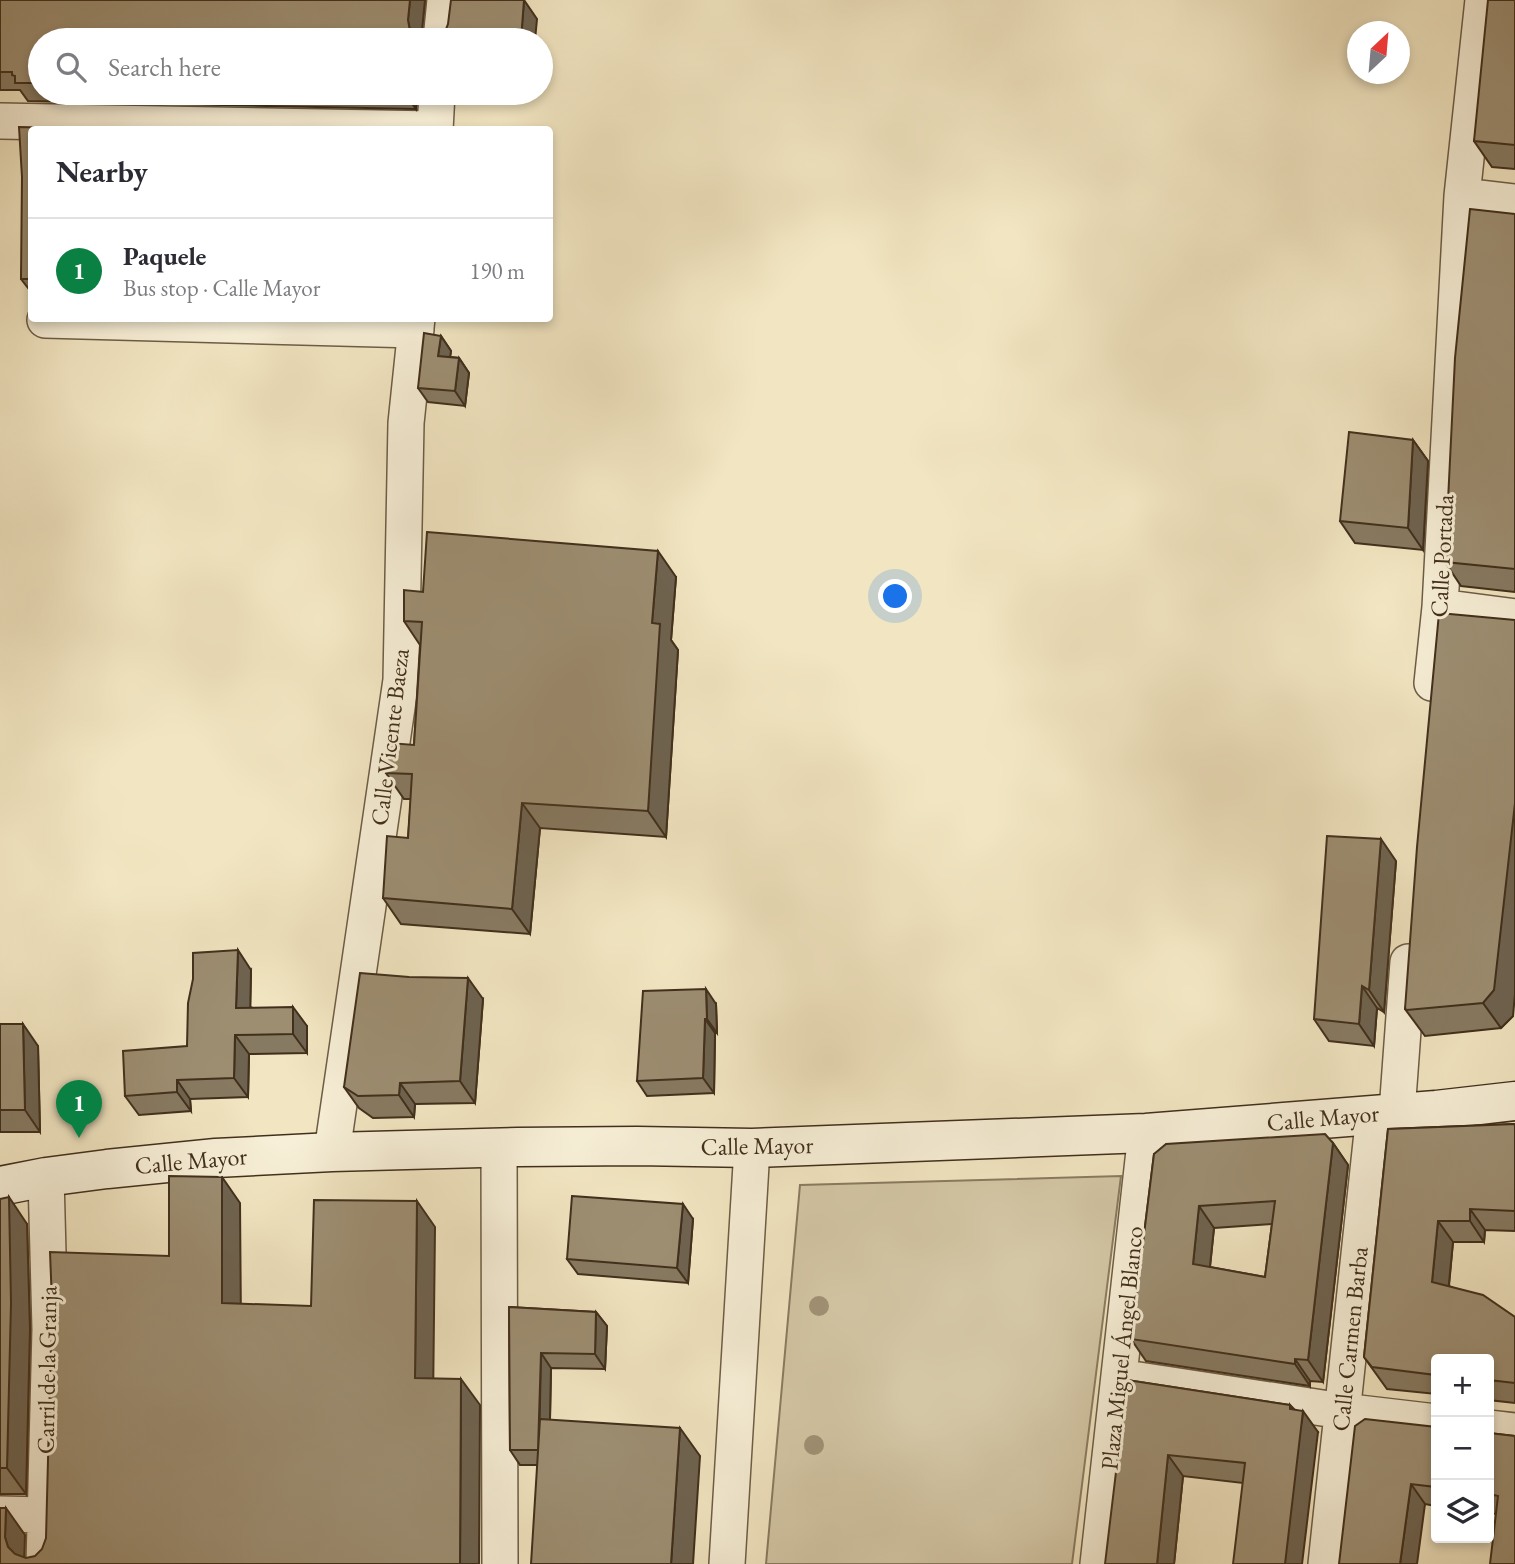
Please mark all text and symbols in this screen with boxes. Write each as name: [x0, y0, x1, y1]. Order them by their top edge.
north arrow: [1347, 21, 1410, 84]
search box: [28, 28, 553, 105]
icon: search: [52, 48, 90, 86]
text: Search here: [108, 50, 221, 84]
text: Nearby: [56, 152, 148, 191]
text: Paquele: [123, 239, 206, 273]
text: 1: [73, 256, 85, 286]
text: 190 m: [469, 256, 525, 286]
text: Bus stop · Calle Mayor: [123, 273, 320, 303]
street label: Calle Portada: [1423, 493, 1460, 618]
your location: [878, 579, 912, 613]
street label: Calle Vicente Baeza: [363, 646, 416, 827]
pin: 1: [56, 1080, 102, 1138]
street label: Calle Mayor: [1266, 1097, 1380, 1138]
street label: Calle Mayor: [700, 1129, 814, 1162]
street label: Calle Mayor: [134, 1140, 248, 1181]
street label: Plaza Miguel Ángel Blanco: [1093, 1224, 1150, 1471]
street label: Calle Carmen Barba: [1324, 1245, 1375, 1433]
street label: Carril de la Granja: [30, 1285, 63, 1454]
map controls: [1431, 1354, 1494, 1543]
button: +: [1431, 1354, 1494, 1417]
button: −: [1431, 1417, 1494, 1480]
button: layers: [1431, 1480, 1494, 1543]

